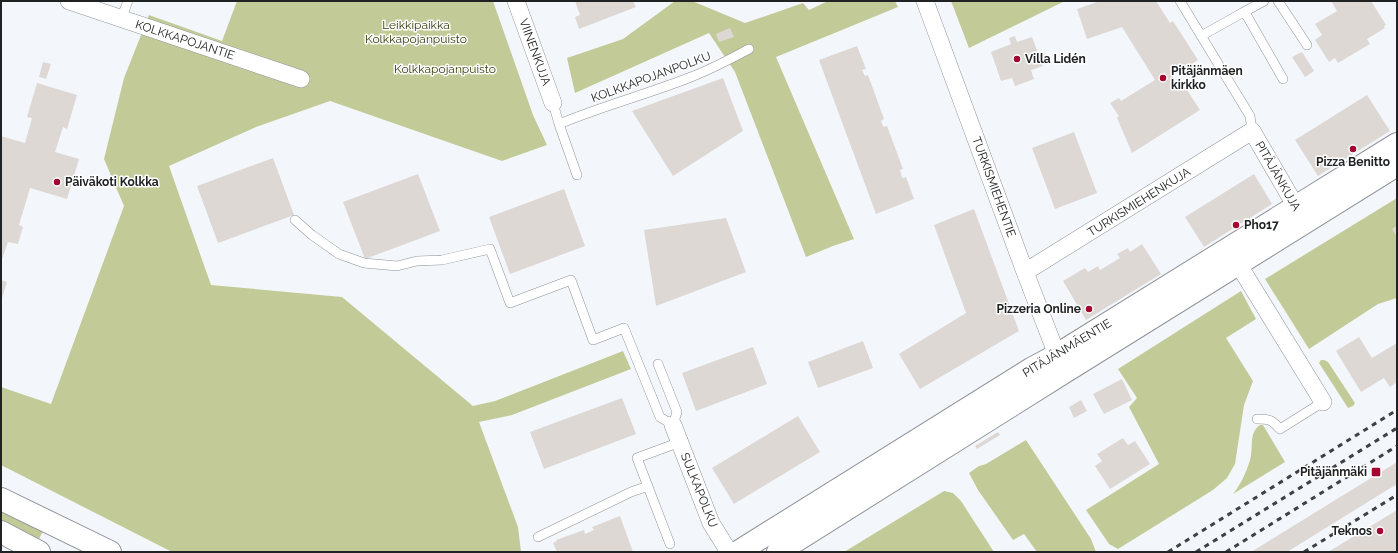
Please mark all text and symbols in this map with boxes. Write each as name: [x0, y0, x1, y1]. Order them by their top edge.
street label: KOLKKAPOJANTIE: [134, 17, 236, 63]
street label: VIINENKUJA: [516, 17, 554, 87]
park label: Leikkipaikka Kolkkapojanpuisto: [365, 18, 467, 46]
street label: KOLKKAPOJANPOLKU: [589, 49, 713, 105]
place label: Villa Lidén: [1025, 52, 1086, 66]
marker: Villa Lidén: [1012, 54, 1022, 64]
park label: Kolkkapojanpuisto: [394, 62, 496, 76]
place label: Pitäjänmäen kirkko: [1171, 64, 1243, 92]
marker: Pitäjänmäen kirkko: [1158, 73, 1168, 83]
street label: TURKISMIEHENTIE: [969, 135, 1019, 239]
street label: PITÄJÄNKUJA: [1252, 139, 1304, 213]
marker: Pizza Benitto: [1348, 144, 1358, 154]
place label: Pizza Benitto: [1316, 155, 1390, 169]
street label: TURKISMIEHENKUJA: [1085, 165, 1193, 239]
place label: Päiväkoti Kolkka: [65, 175, 159, 189]
marker: Päiväkoti Kolkka: [52, 177, 62, 187]
place label: Pho17: [1244, 218, 1279, 232]
marker: Pho17: [1231, 220, 1241, 230]
place label: Pizzeria Online: [997, 302, 1081, 316]
marker: Pizzeria Online: [1084, 304, 1094, 314]
street label: PITÄJÄNMÄENTIE: [1020, 316, 1114, 380]
street label: SULKAPOLKU: [678, 451, 720, 529]
place label: Pitäjänmäki: [1300, 465, 1367, 479]
marker: Pitäjänmäki: [1370, 466, 1382, 478]
place label: Teknos: [1331, 524, 1372, 538]
marker: Teknos: [1375, 526, 1385, 536]

